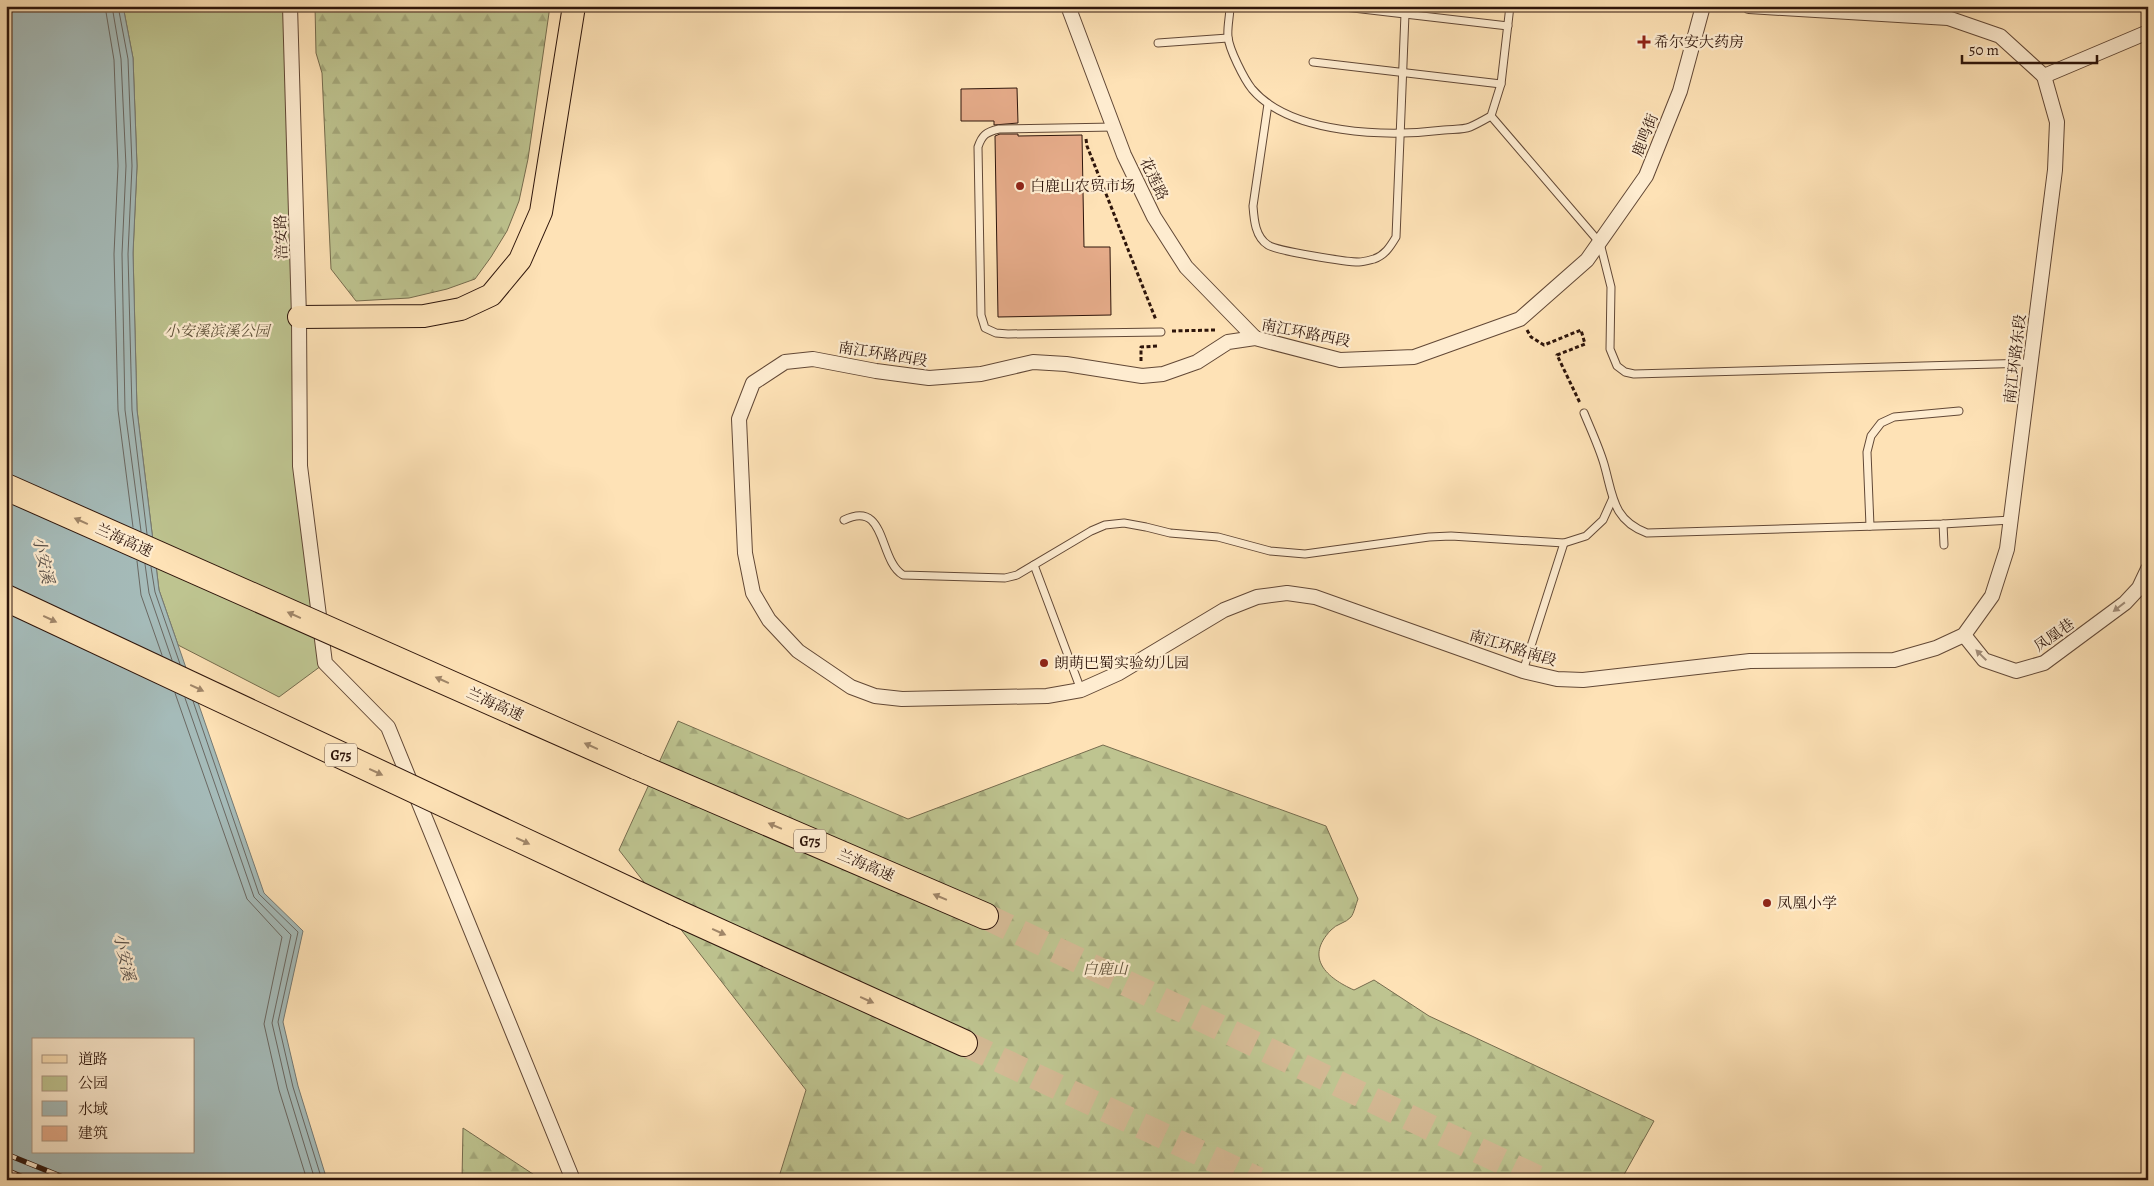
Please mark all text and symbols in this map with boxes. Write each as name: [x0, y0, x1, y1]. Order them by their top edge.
place label: 希尔安大药房: [1654, 32, 1744, 52]
scale bar: [1962, 32, 2096, 64]
marker: 希尔安大药房: [1638, 36, 1650, 48]
text: 50 m: [1969, 40, 1999, 60]
street label: 鹿鸣街: [1627, 110, 1663, 160]
street label: 花莲路: [1135, 154, 1173, 204]
place label: 白鹿山农贸市场: [1030, 176, 1135, 196]
marker: 白鹿山农贸市场: [1014, 180, 1026, 192]
street label: 涪安路: [270, 214, 292, 260]
street label: 南江环路东段: [2000, 313, 2030, 405]
street label: 南江环路西段: [1260, 315, 1352, 351]
park label: 小安溪滨溪公园: [164, 321, 271, 341]
street label: 南江环路西段: [837, 337, 929, 371]
one-way arrow: [74, 516, 88, 524]
street label: 兰海高速: [93, 519, 155, 561]
water label: 小安溪: [27, 534, 59, 588]
one-way arrow: [2113, 602, 2126, 612]
one-way arrow: [287, 610, 301, 618]
street label: 凤凰巷: [2030, 614, 2078, 656]
one-way arrow: [43, 615, 57, 623]
street label: 南江环路南段: [1467, 625, 1559, 671]
one-way arrow: [1975, 649, 1987, 661]
place label: 朗萌巴蜀实验幼儿园: [1054, 653, 1189, 673]
marker: 朗萌巴蜀实验幼儿园: [1038, 657, 1050, 669]
one-way arrow: [435, 676, 449, 684]
street label: 兰海高速: [464, 683, 526, 725]
one-way arrow: [190, 684, 205, 692]
one-way arrow: [584, 742, 598, 750]
road number: G75: [325, 744, 357, 766]
one-way arrow: [369, 768, 383, 776]
one-way arrow: [768, 821, 782, 829]
road number: G75: [794, 829, 826, 852]
one-way arrow: [516, 837, 530, 845]
street label: 兰海高速: [834, 844, 898, 886]
one-way arrow: [933, 892, 947, 900]
place label: 凤凰小学: [1777, 893, 1837, 913]
marker: 凤凰小学: [1761, 897, 1773, 909]
one-way arrow: [712, 929, 726, 937]
water label: 小安溪: [108, 931, 140, 985]
park label: 白鹿山: [1082, 959, 1129, 979]
one-way arrow: [860, 996, 874, 1004]
legend: [32, 1038, 195, 1154]
text: 道路: [78, 1049, 108, 1069]
text: 公园: [78, 1073, 108, 1093]
text: 水域: [78, 1099, 108, 1119]
text: 建筑: [78, 1123, 108, 1143]

